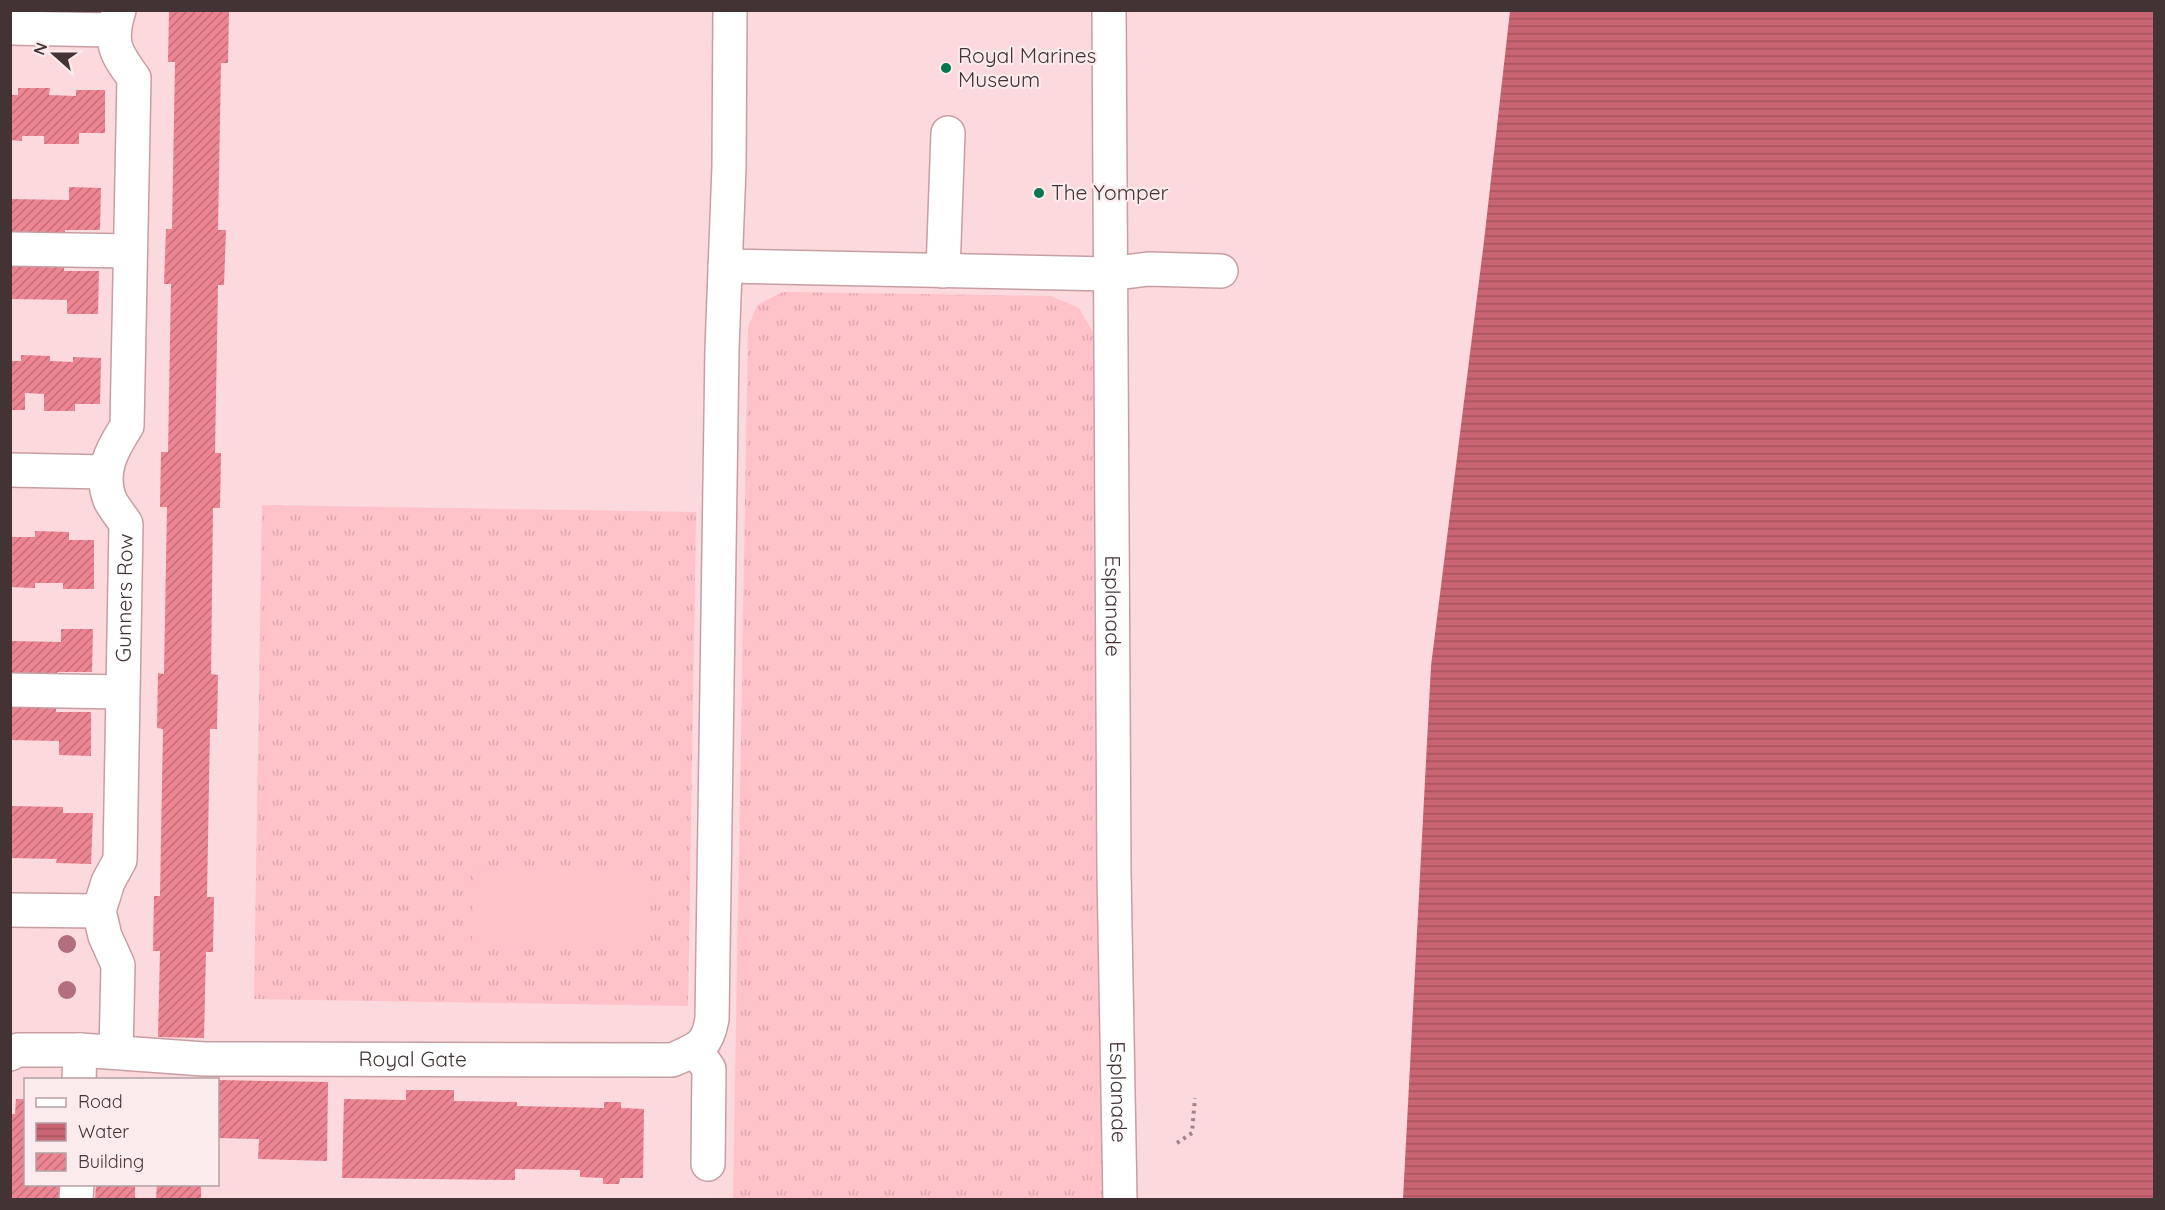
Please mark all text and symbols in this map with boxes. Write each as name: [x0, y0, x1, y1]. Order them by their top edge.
north arrow: [24, 24, 84, 84]
text: N: [29, 40, 51, 58]
place label: Royal Marines Museum: [958, 42, 1096, 92]
marker: Royal Marines Museum: [939, 61, 953, 75]
place label: The Yomper: [1051, 179, 1169, 205]
marker: The Yomper: [1032, 186, 1046, 200]
street label: Gunners Row: [110, 533, 138, 663]
street label: Esplanade: [1100, 555, 1127, 657]
street label: Esplanade: [1105, 1041, 1133, 1143]
street label: Royal Gate: [358, 1045, 467, 1072]
legend: [24, 1078, 219, 1186]
text: Road: [78, 1090, 123, 1113]
text: Water: [78, 1120, 129, 1143]
text: Building: [78, 1150, 144, 1173]

